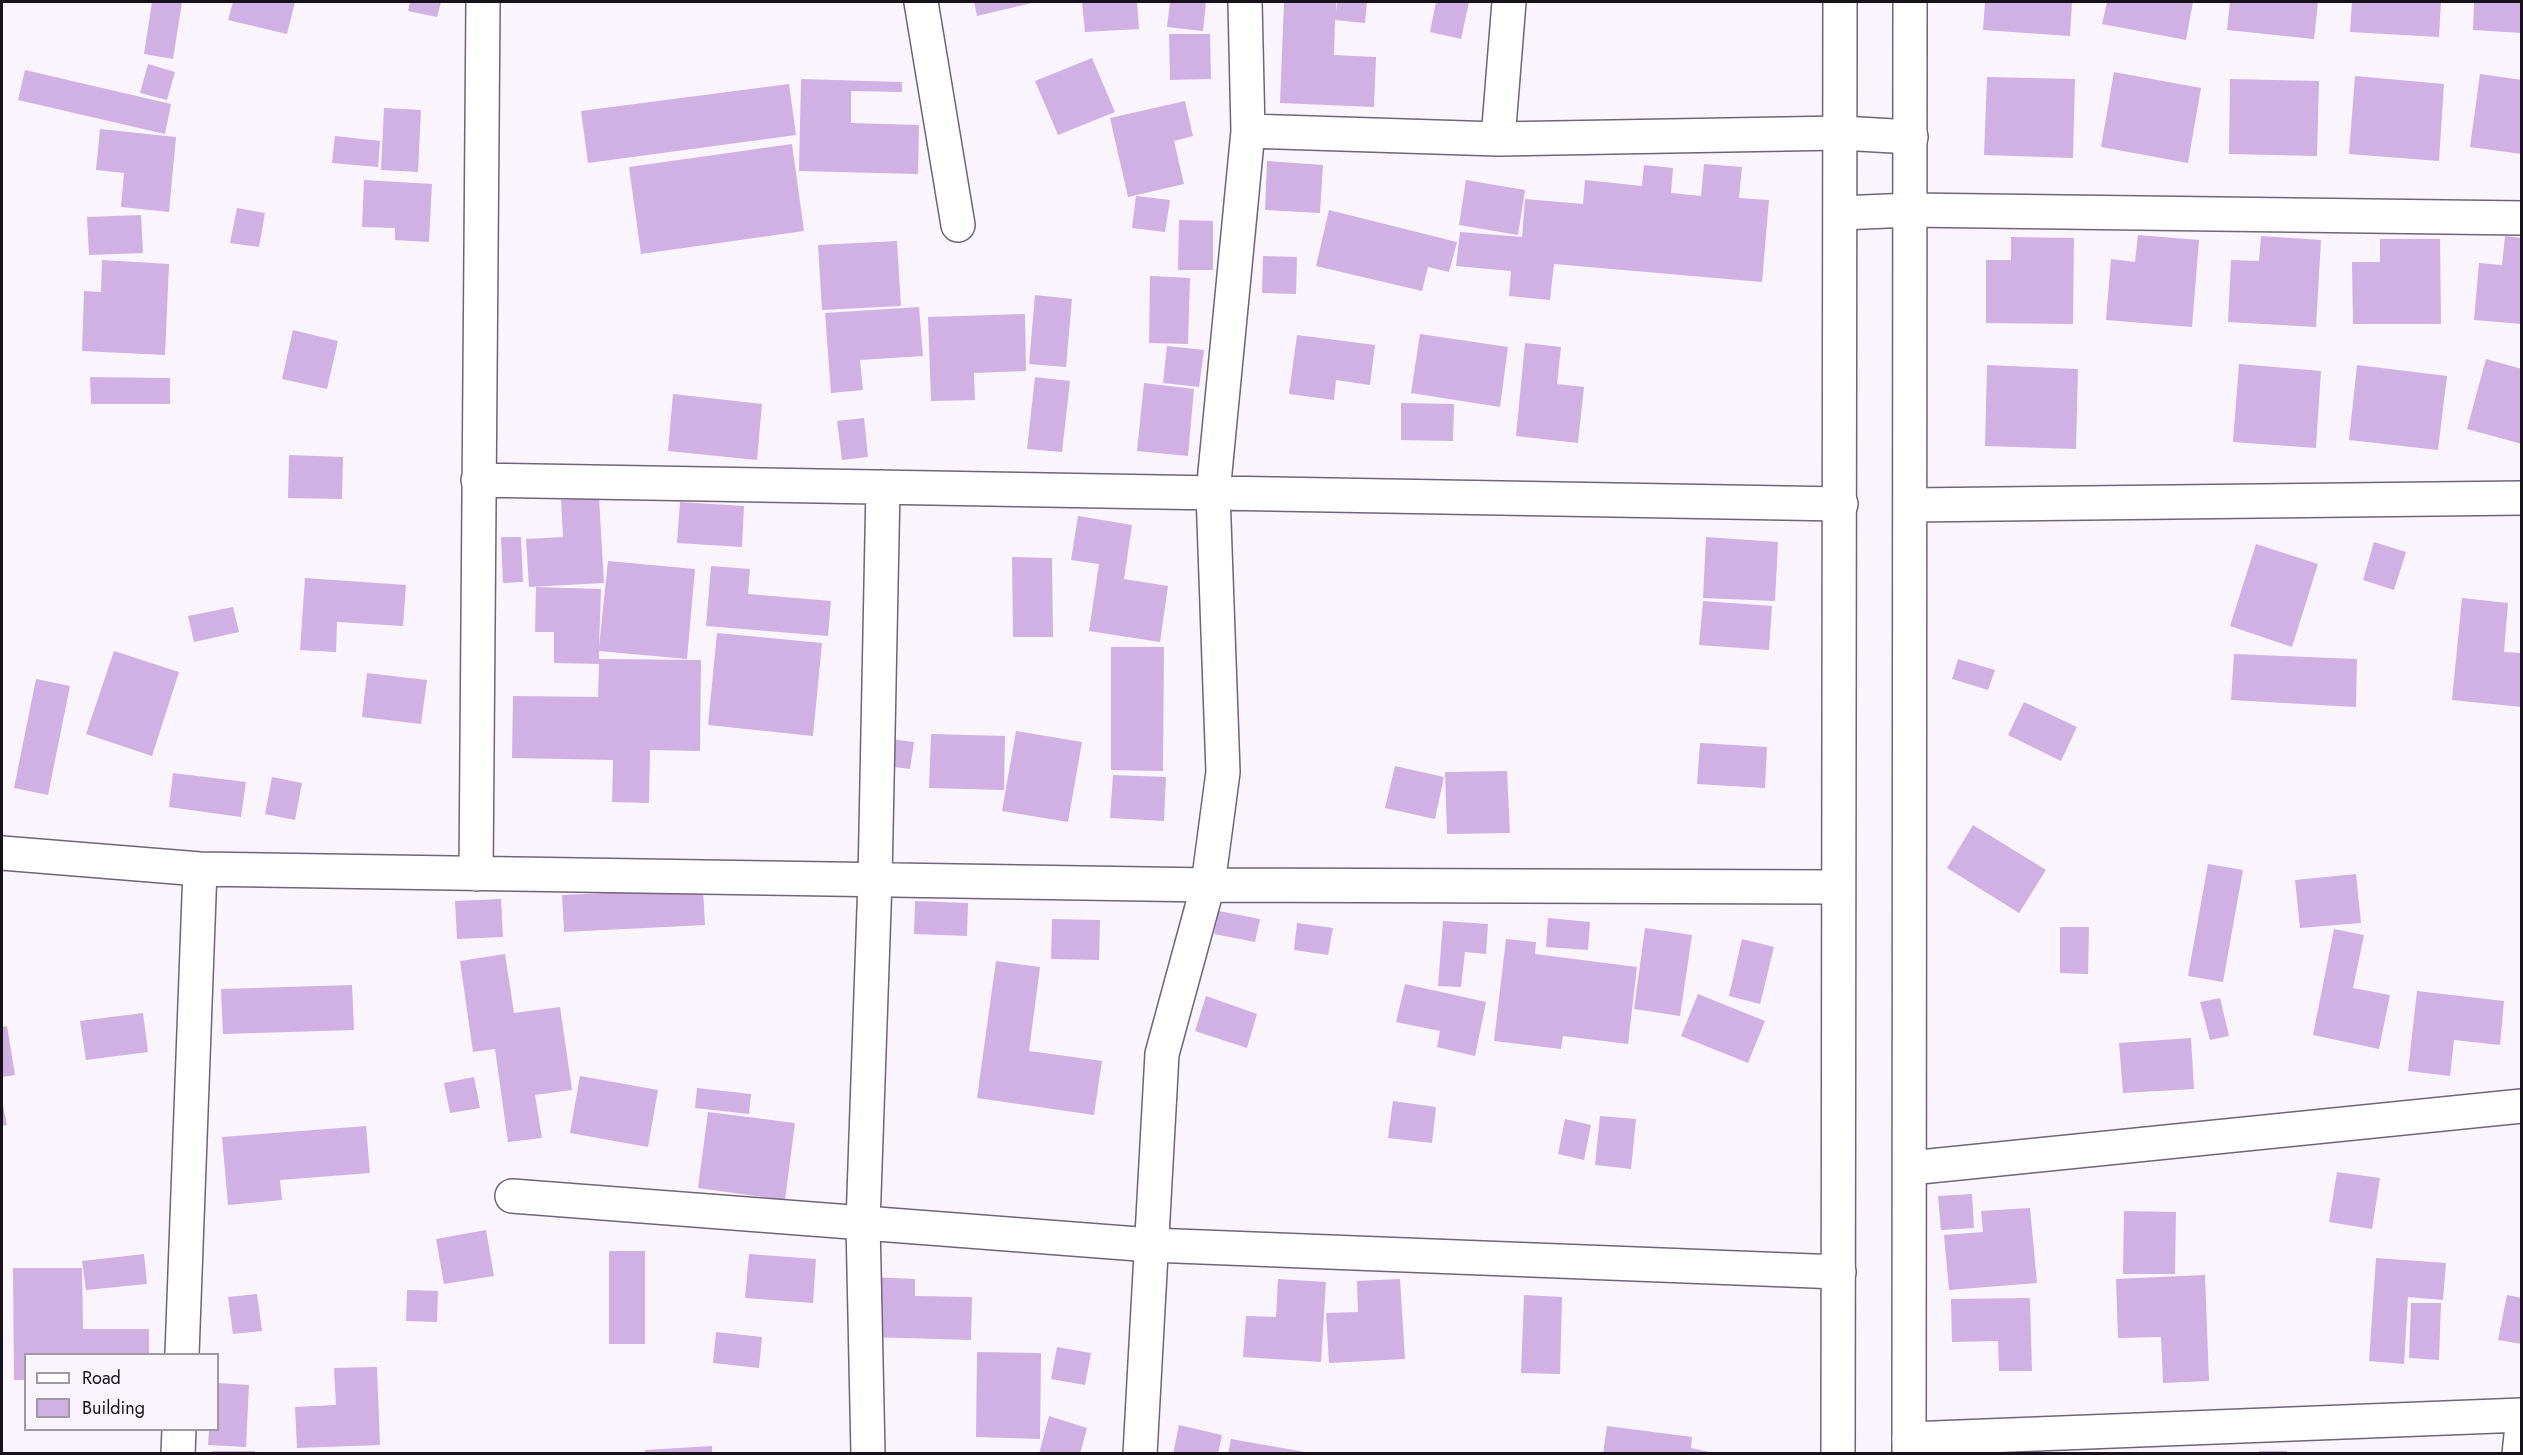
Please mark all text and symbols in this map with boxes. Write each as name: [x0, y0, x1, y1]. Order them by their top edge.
legend: [24, 1353, 219, 1431]
text: Road: [82, 1365, 121, 1391]
text: Building: [82, 1395, 145, 1421]

